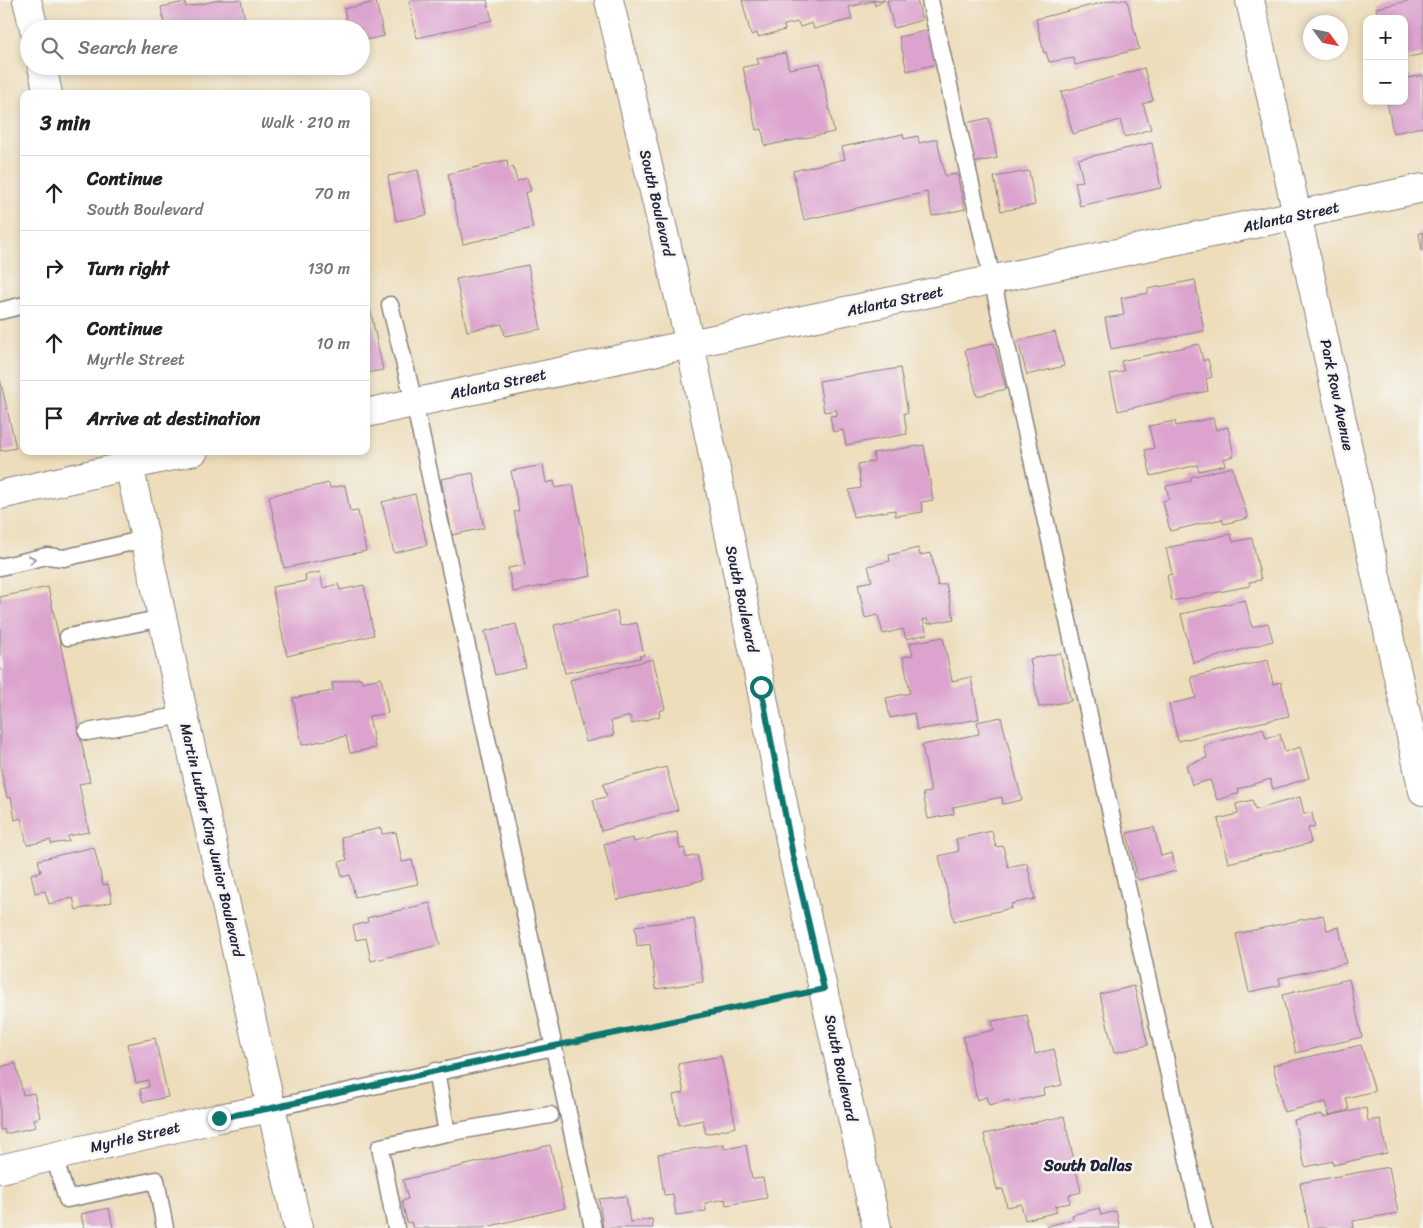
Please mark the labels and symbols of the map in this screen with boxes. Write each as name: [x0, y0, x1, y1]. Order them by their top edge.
north arrow: [1303, 15, 1348, 60]
street label: South Boulevard: [632, 147, 682, 260]
street label: Atlanta Street: [1239, 194, 1342, 240]
street label: Atlanta Street: [843, 278, 946, 324]
street label: Park Row Avenue: [1312, 337, 1362, 454]
street label: Atlanta Street: [446, 361, 549, 407]
street label: South Boulevard: [718, 543, 766, 656]
one-way arrow: [28, 554, 37, 565]
route start: [750, 676, 773, 699]
street label: Martin Luther King Junior Boulevard: [172, 721, 252, 960]
street label: South Boulevard: [817, 1012, 865, 1125]
route end: [208, 1107, 231, 1130]
street label: Myrtle Street: [87, 1114, 183, 1160]
district label: South Dallas: [1043, 1151, 1133, 1180]

